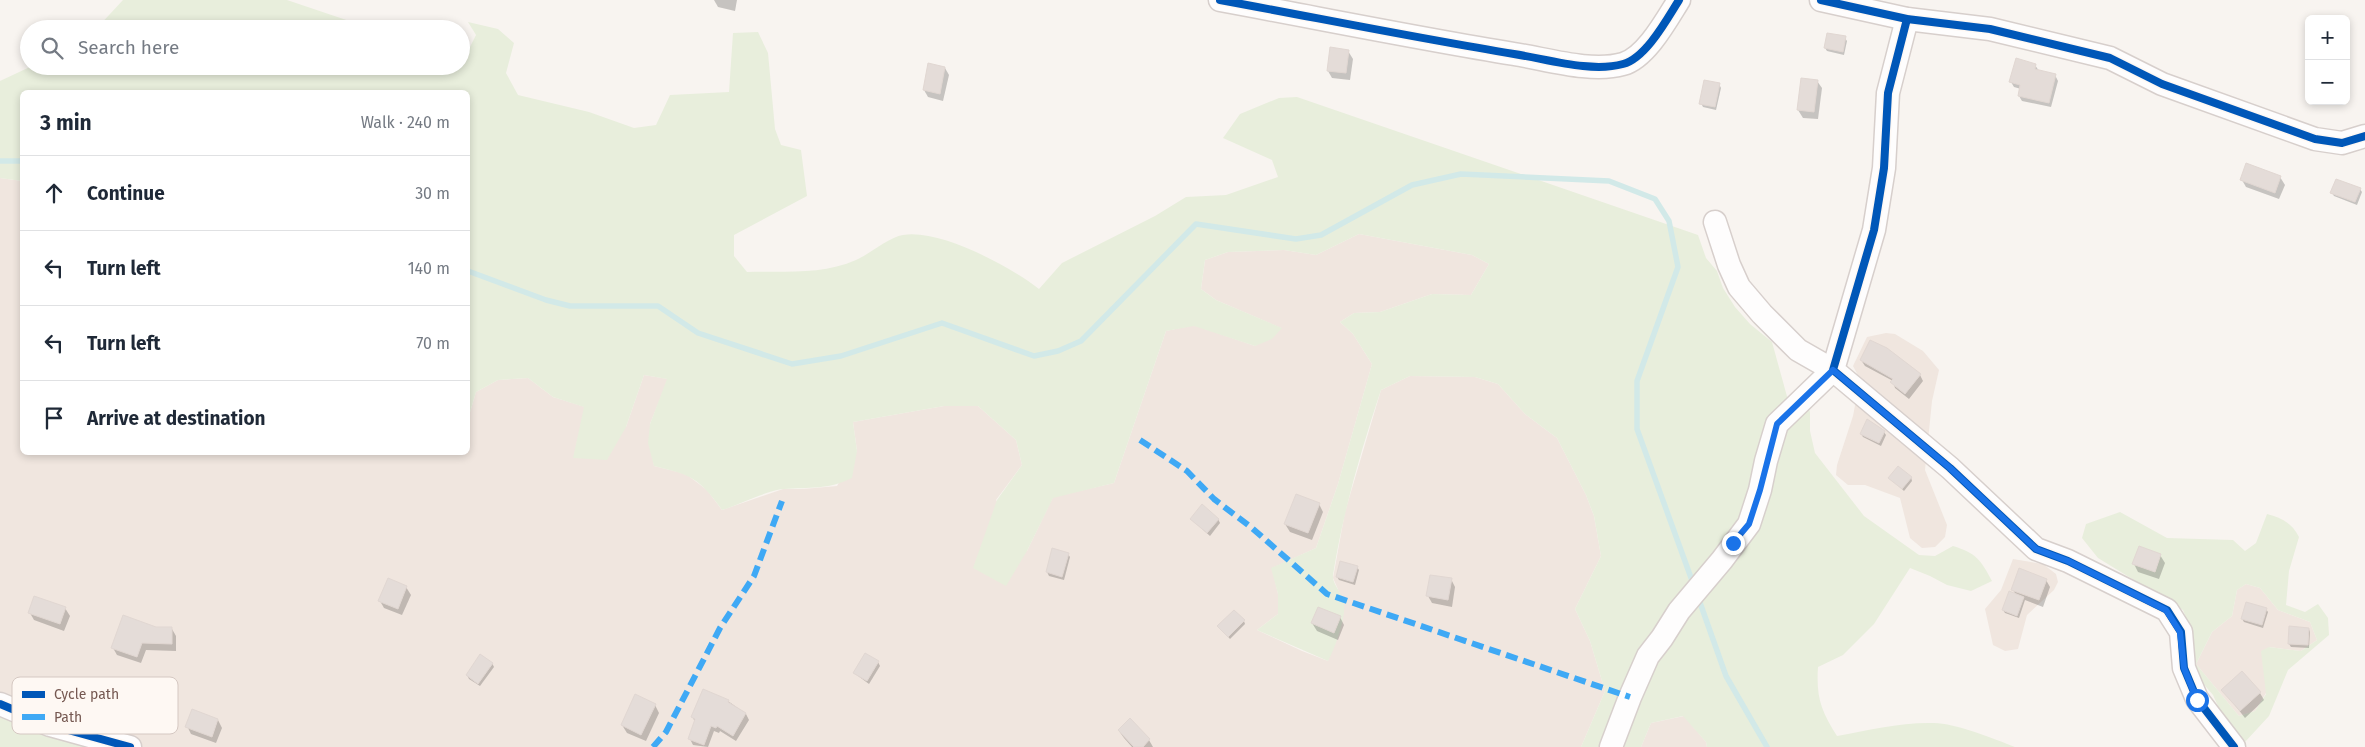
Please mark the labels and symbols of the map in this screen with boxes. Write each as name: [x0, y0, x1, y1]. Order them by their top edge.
route end: [1722, 532, 1745, 555]
legend: [12, 677, 178, 734]
text: Cycle path: [54, 686, 119, 703]
route start: [2186, 689, 2209, 712]
text: Path: [54, 709, 82, 726]

